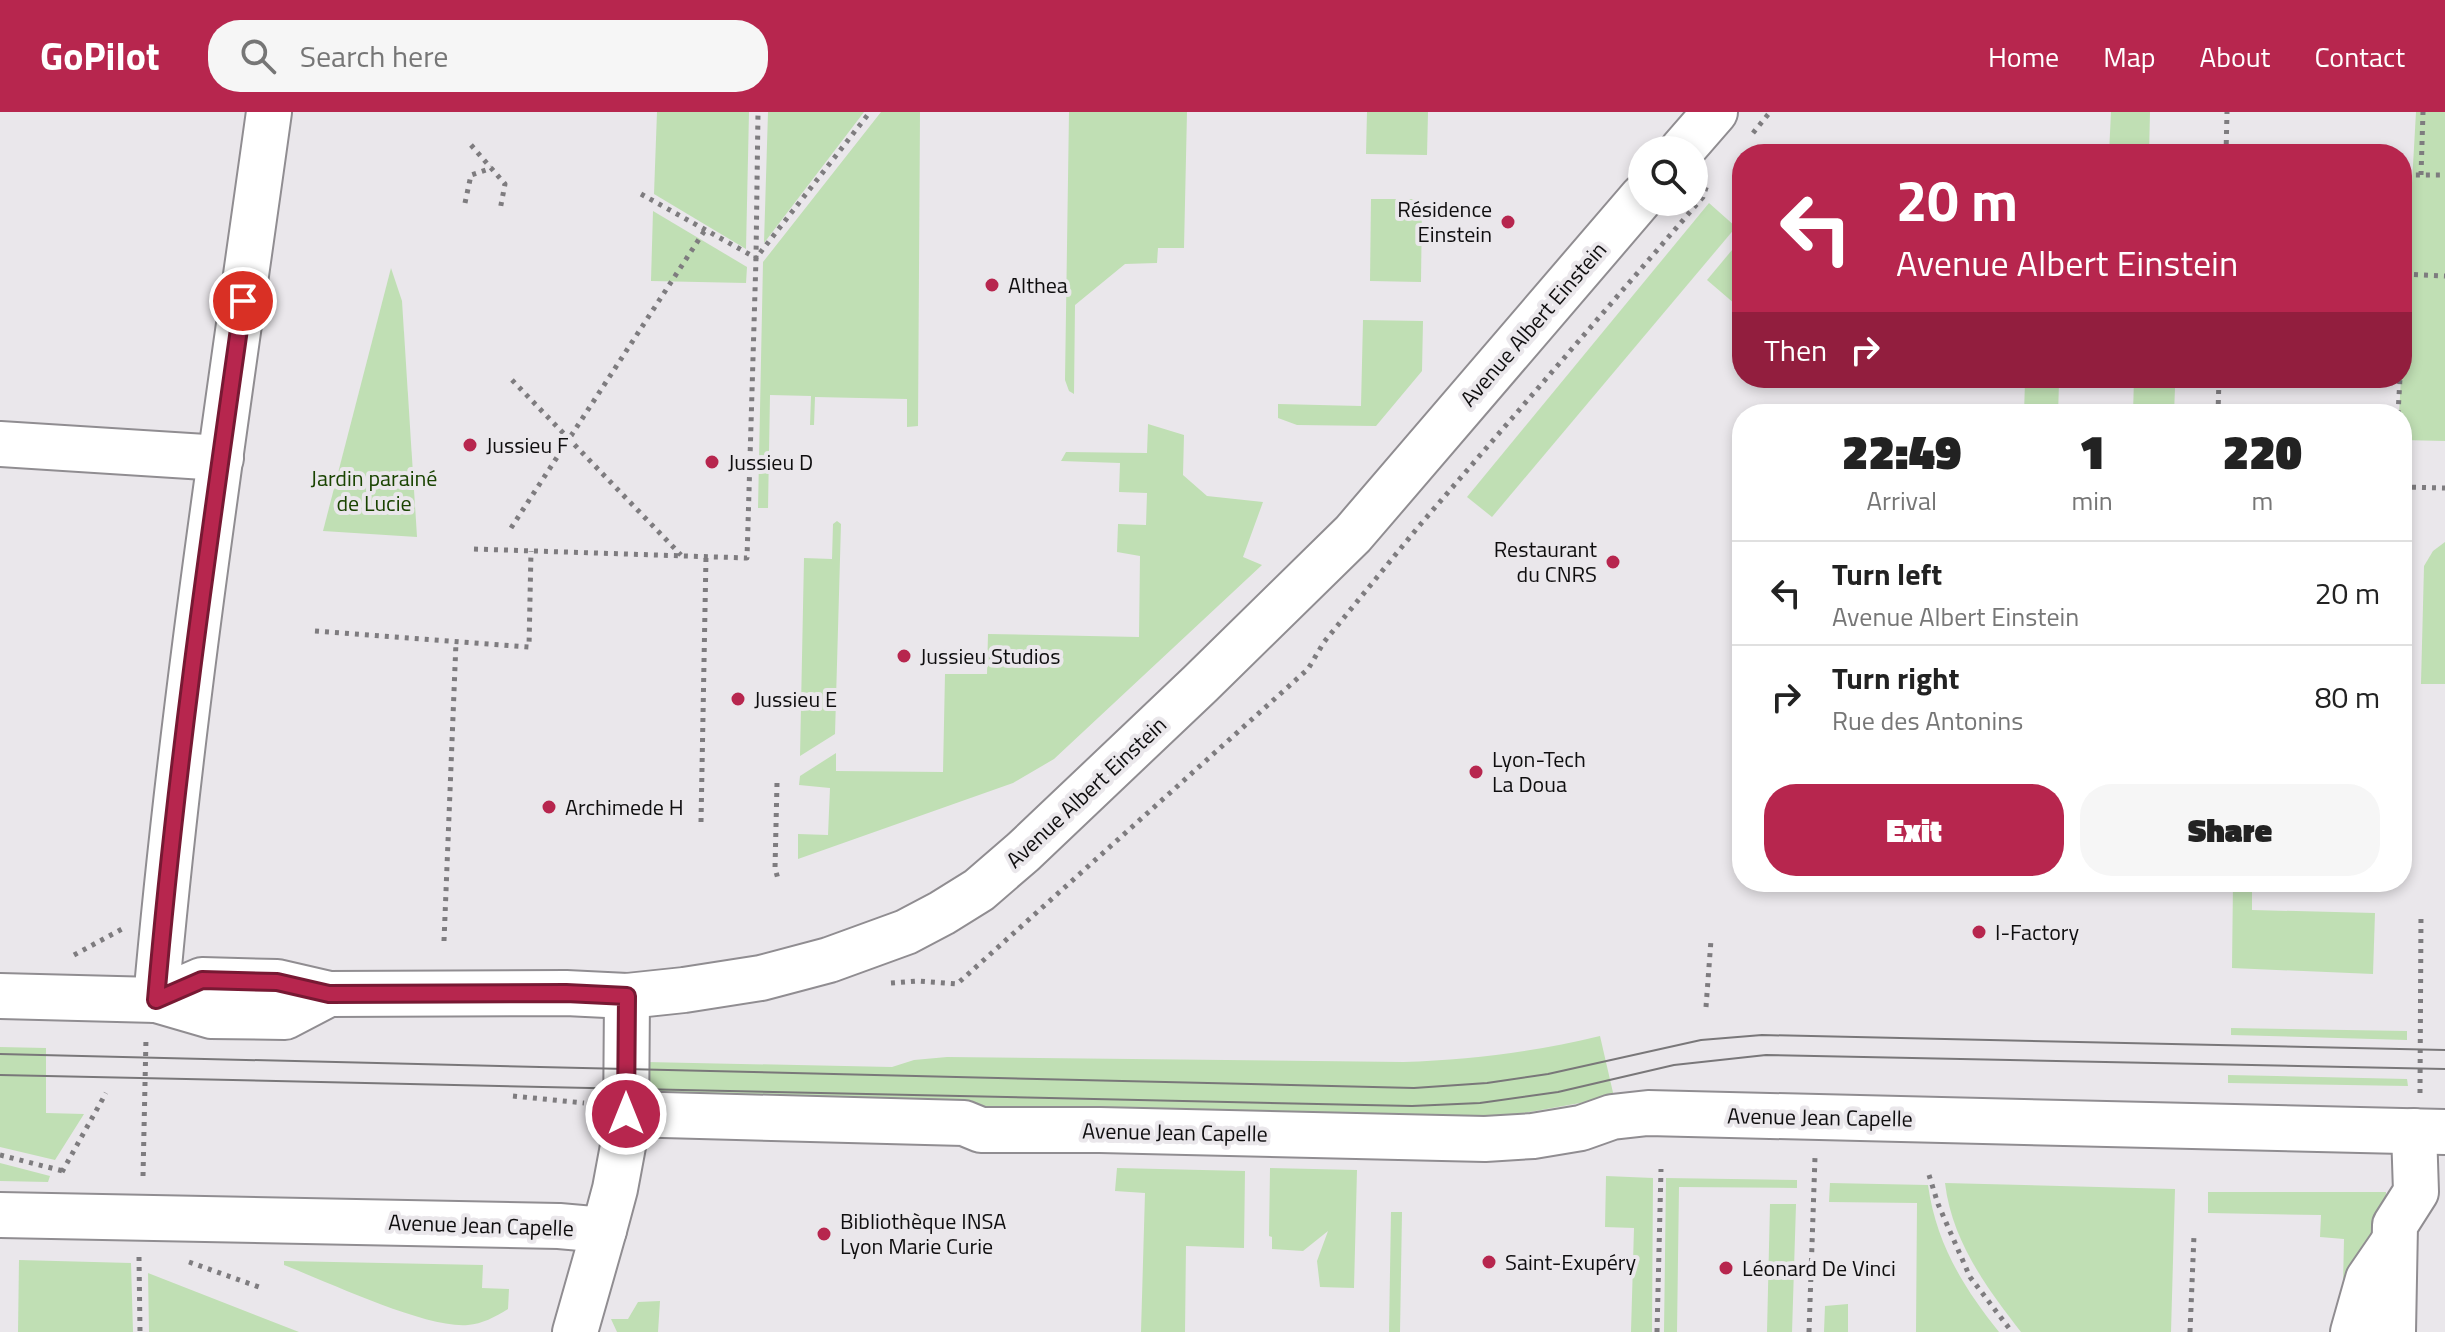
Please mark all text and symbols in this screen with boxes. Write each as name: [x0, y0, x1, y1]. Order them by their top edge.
search box: [208, 20, 768, 92]
text: GoPilot: [40, 27, 160, 85]
text: Search here: [300, 33, 449, 79]
icon: search: [236, 34, 280, 78]
text: Home: [1988, 35, 2059, 78]
text: Map: [2103, 35, 2156, 78]
text: About: [2200, 35, 2270, 78]
text: Contact: [2314, 35, 2405, 78]
map controls: [1628, 136, 1708, 216]
button: search: [1628, 136, 1708, 216]
text: 20 m: [1896, 158, 2018, 243]
icon: left: [1764, 176, 1868, 280]
place label: Résidence Einstein: [1397, 192, 1492, 251]
marker: Résidence Einstein: [1499, 213, 1517, 231]
street label: Avenue Albert Einstein: [1452, 234, 1614, 414]
text: Avenue Albert Einstein: [1896, 235, 2238, 290]
pin: [209, 267, 277, 335]
place label: Althea: [1008, 268, 1068, 302]
marker: Althea: [983, 276, 1001, 294]
icon: arrive: [221, 279, 265, 323]
text: Then: [1764, 327, 1827, 373]
icon: right: [1843, 328, 1887, 372]
text: 22:49: [1842, 415, 1961, 488]
text: 1: [2079, 415, 2105, 488]
text: 220: [2223, 415, 2302, 488]
place label: Jussieu F: [486, 428, 569, 462]
marker: Jussieu F: [461, 436, 479, 454]
place label: Jussieu D: [728, 445, 813, 479]
marker: Jussieu D: [703, 453, 721, 471]
park label: Jardin parainé de Lucie: [311, 461, 437, 520]
text: Arrival: [1866, 481, 1937, 520]
text: min: [2071, 481, 2113, 520]
text: m: [2252, 481, 2273, 520]
place label: Restaurant du CNRS: [1494, 532, 1597, 591]
text: Turn left: [1832, 551, 1942, 597]
marker: Restaurant du CNRS: [1604, 553, 1622, 571]
text: 20 m: [2315, 570, 2380, 616]
icon: left: [1764, 571, 1808, 615]
text: Avenue Albert Einstein: [1832, 597, 2079, 636]
place label: Jussieu Studios: [920, 639, 1060, 673]
marker: Jussieu Studios: [895, 647, 913, 665]
text: Turn right: [1832, 655, 1960, 701]
text: 80 m: [2315, 674, 2380, 720]
icon: right: [1764, 675, 1808, 719]
place label: Jussieu E: [754, 682, 837, 716]
marker: Jussieu E: [729, 690, 747, 708]
text: Rue des Antonins: [1832, 701, 2023, 740]
street label: Avenue Albert Einstein: [998, 708, 1174, 876]
place label: Lyon-Tech La Doua: [1492, 742, 1586, 801]
marker: Lyon-Tech La Doua: [1467, 763, 1485, 781]
button: Exit: [1764, 784, 2064, 876]
button: Share: [2080, 784, 2380, 876]
place label: Archimede H: [565, 790, 684, 824]
marker: Archimede H: [540, 798, 558, 816]
place label: I-Factory: [1995, 915, 2079, 949]
marker: I-Factory: [1970, 923, 1988, 941]
position arrow: [584, 1072, 668, 1156]
street label: Avenue Jean Capelle: [1727, 1098, 1913, 1136]
street label: Avenue Jean Capelle: [1082, 1113, 1268, 1151]
place label: Bibliothèque INSA Lyon Marie Curie: [840, 1204, 1006, 1263]
street label: Avenue Jean Capelle: [388, 1205, 574, 1245]
marker: Bibliothèque INSA Lyon Marie Curie: [815, 1225, 833, 1243]
place label: Saint-Exupéry: [1505, 1245, 1636, 1279]
place label: Léonard De Vinci: [1742, 1251, 1896, 1285]
marker: Saint-Exupéry: [1480, 1253, 1498, 1271]
marker: Léonard De Vinci: [1717, 1259, 1735, 1277]

